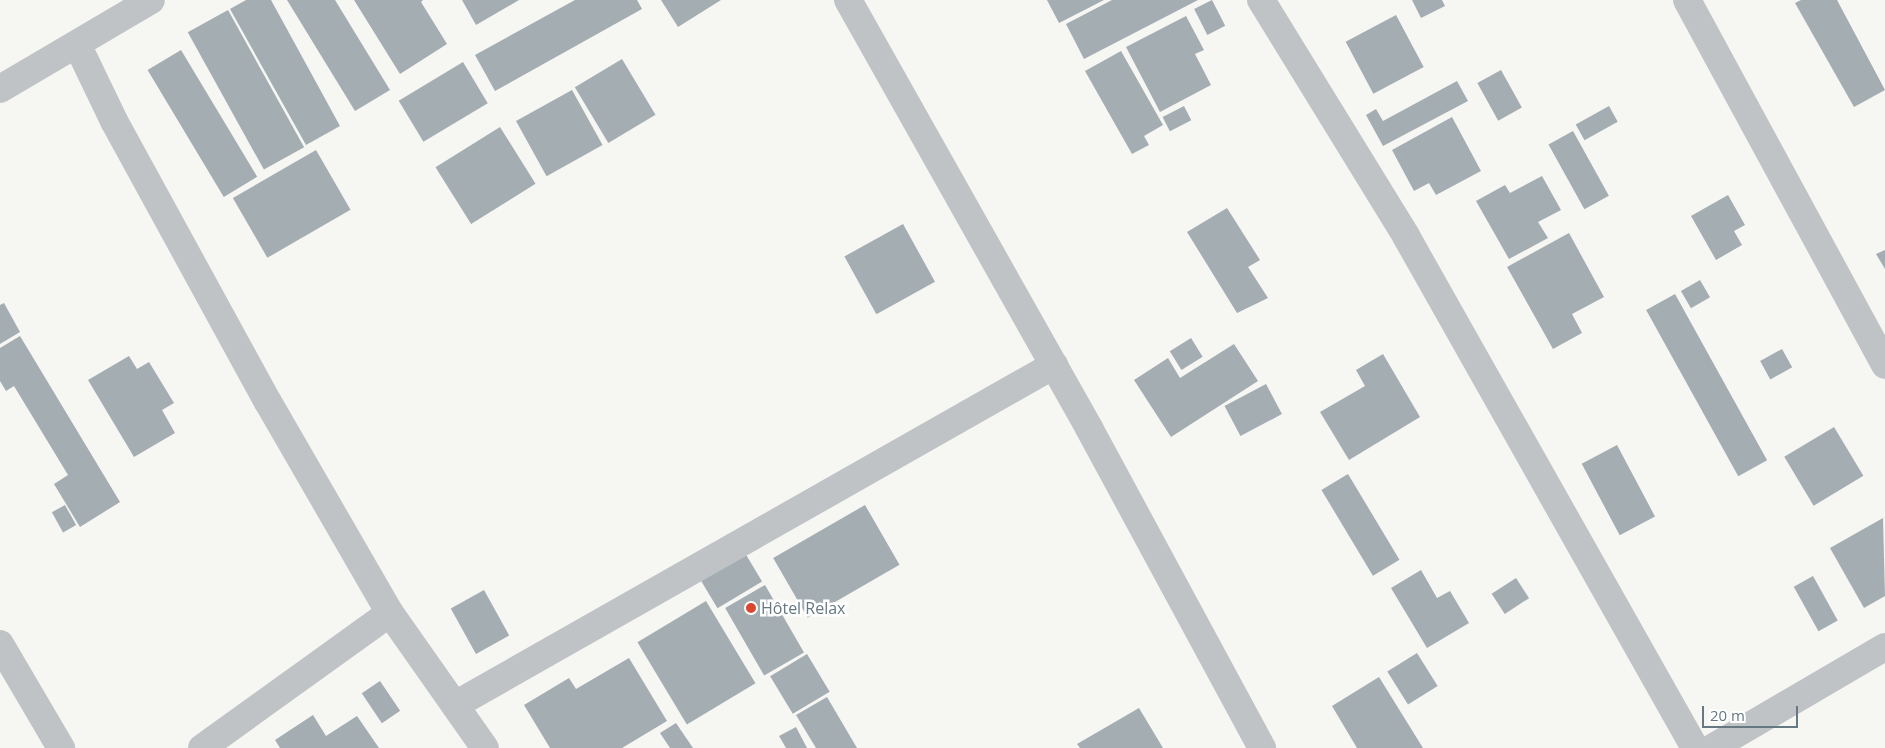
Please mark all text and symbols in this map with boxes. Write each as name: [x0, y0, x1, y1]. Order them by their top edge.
place label: Hôtel Relax: [761, 598, 845, 618]
marker: Hôtel Relax: [745, 602, 757, 614]
scale bar: [1705, 696, 1801, 728]
text: 20 m: [1710, 705, 1745, 725]

